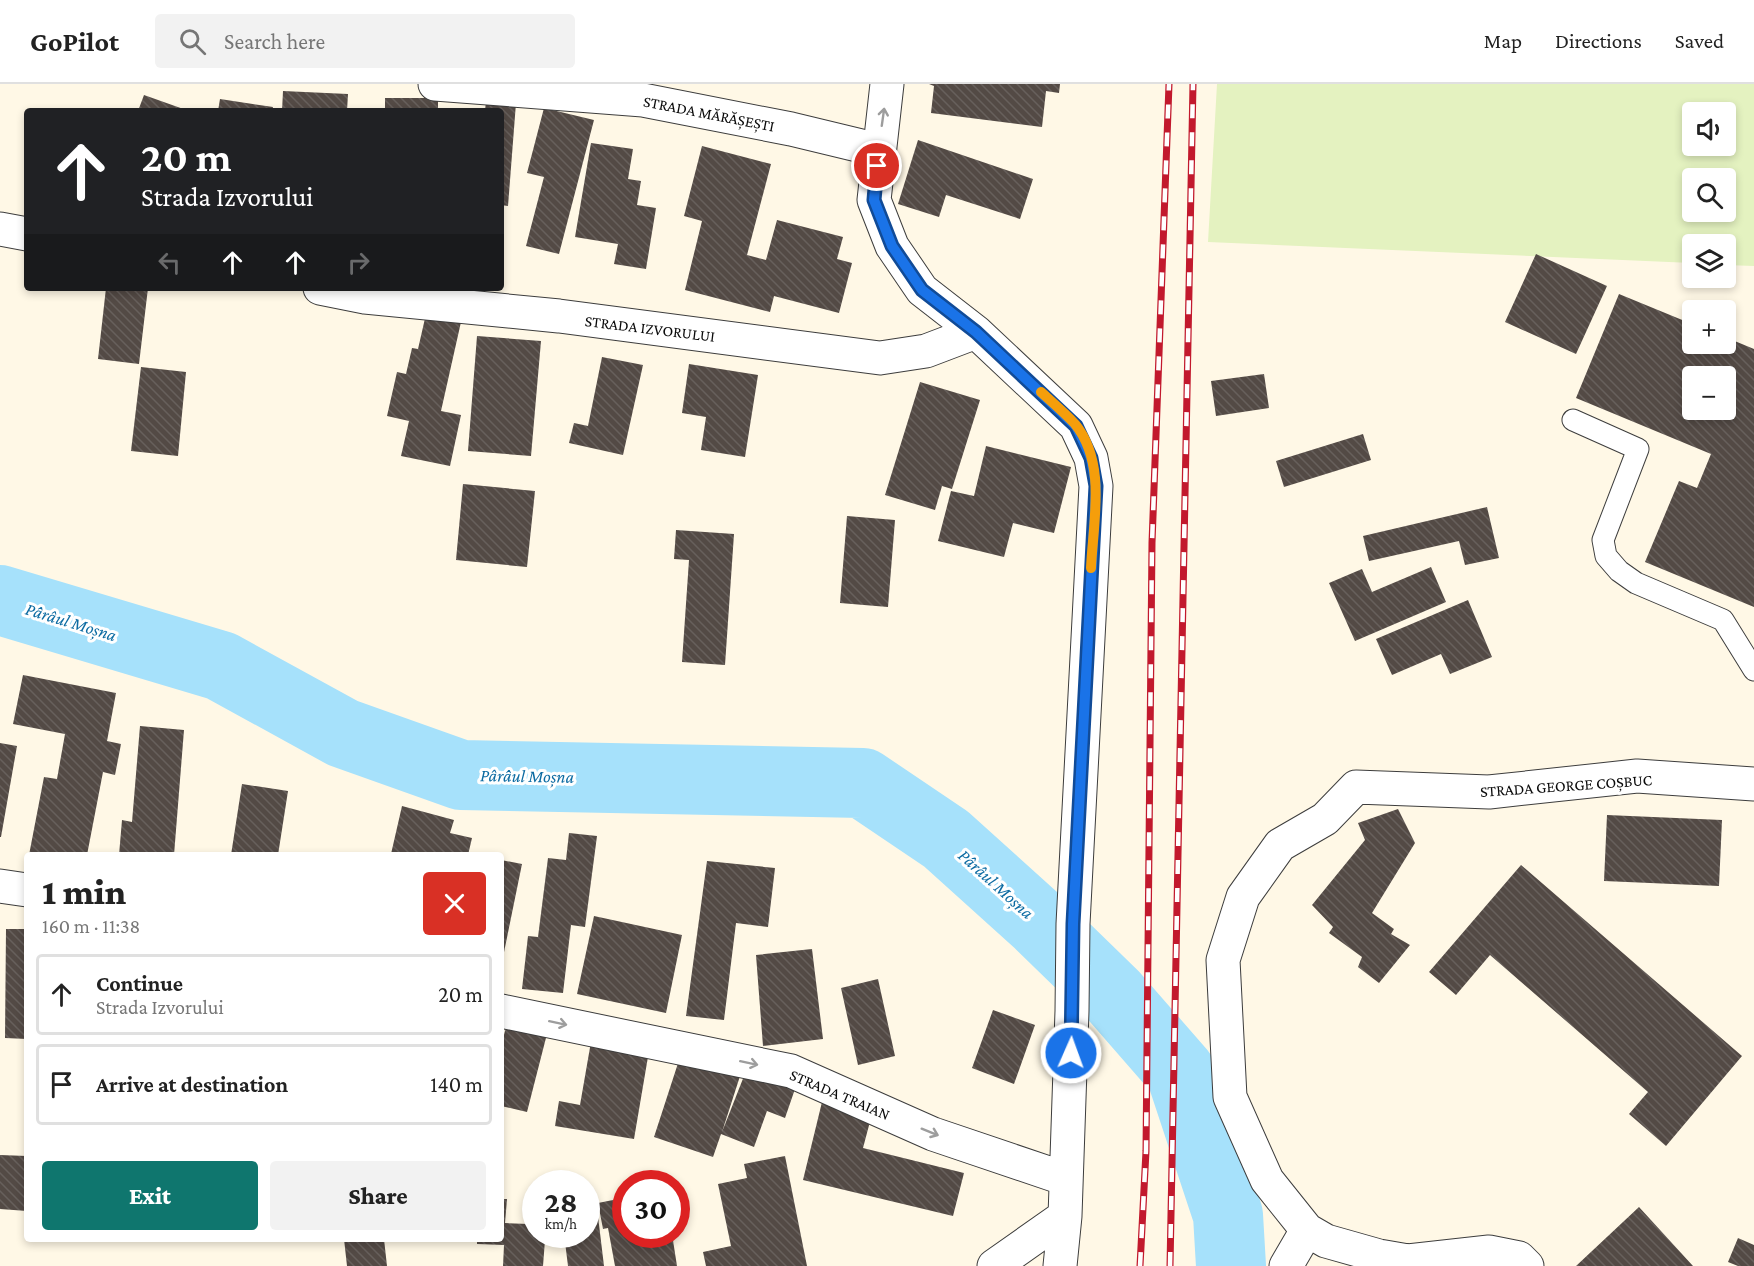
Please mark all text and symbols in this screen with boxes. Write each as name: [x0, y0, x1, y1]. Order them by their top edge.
search box: [155, 14, 575, 68]
icon: search: [176, 25, 209, 58]
text: GoPilot: [30, 26, 119, 57]
text: Search here: [224, 29, 325, 54]
text: Map: [1484, 29, 1522, 53]
text: Directions: [1555, 29, 1642, 53]
text: Saved: [1675, 29, 1724, 53]
street label: STRADA MĂRĂȘEȘTI: [642, 92, 776, 137]
map controls: [1682, 102, 1736, 420]
button: sound: [1682, 102, 1736, 156]
one-way arrow: [877, 107, 888, 127]
icon: ahead: [42, 132, 120, 210]
text: 20 m: [141, 133, 232, 180]
pin: [851, 140, 902, 191]
icon: arrive: [860, 149, 893, 182]
button: search: [1682, 168, 1736, 222]
text: Strada Izvorului: [141, 182, 313, 212]
button: layers: [1682, 234, 1736, 288]
icon: left: [153, 246, 186, 279]
icon: ahead: [216, 246, 249, 279]
icon: ahead: [279, 246, 312, 279]
icon: right: [342, 246, 375, 279]
button: +: [1682, 300, 1736, 354]
street label: STRADA IZVORULUI: [584, 312, 716, 345]
button: −: [1682, 366, 1736, 420]
water label: Pârâul Moșna: [23, 599, 119, 647]
water label: Pârâul Moșna: [480, 765, 575, 789]
street label: STRADA GEORGE COȘBUC: [1479, 771, 1653, 802]
water label: Pârâul Moșna: [953, 845, 1038, 925]
text: 1 min: [42, 872, 126, 912]
button: close: [423, 872, 486, 935]
text: 160 m · 11:38: [42, 915, 140, 937]
text: Continue: [96, 971, 183, 996]
icon: ahead: [45, 978, 78, 1011]
text: 20 m: [438, 982, 483, 1007]
text: Strada Izvorului: [96, 996, 224, 1018]
one-way arrow: [548, 1018, 568, 1029]
position arrow: [1039, 1021, 1103, 1085]
one-way arrow: [739, 1058, 758, 1069]
street label: STRADA TRAIAN: [787, 1066, 892, 1123]
icon: arrive: [45, 1068, 78, 1101]
text: Arrive at destination: [96, 1072, 288, 1097]
text: 140 m: [430, 1072, 483, 1097]
one-way arrow: [921, 1128, 939, 1139]
button: Exit: [42, 1161, 258, 1230]
button: Share: [270, 1161, 486, 1230]
speed limit sign: 30: [612, 1170, 690, 1248]
text: 28: [545, 1185, 577, 1218]
text: km/h: [545, 1216, 577, 1232]

